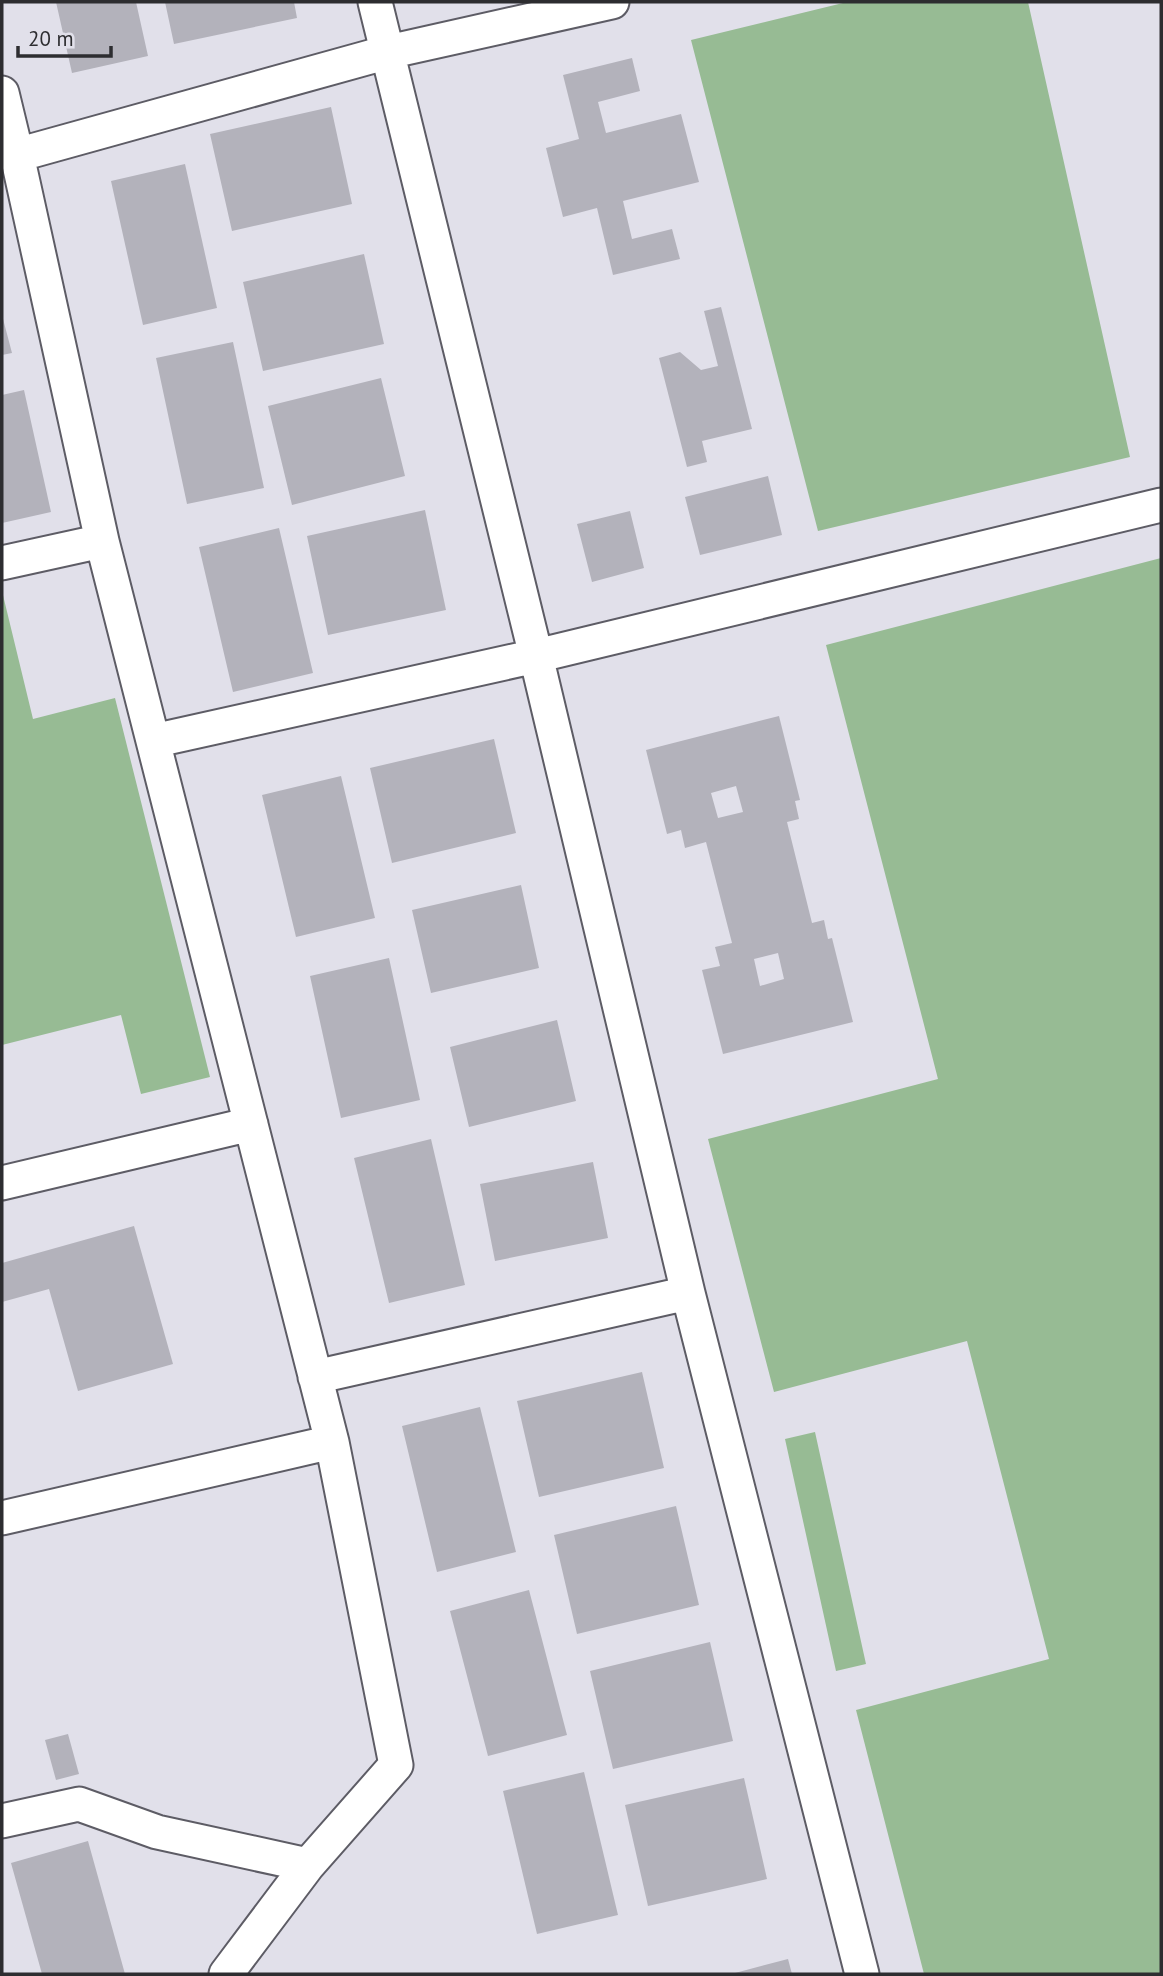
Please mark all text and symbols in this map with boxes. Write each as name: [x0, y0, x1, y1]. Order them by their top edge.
scale bar: [18, 14, 110, 58]
text: 20 m: [28, 25, 74, 52]

